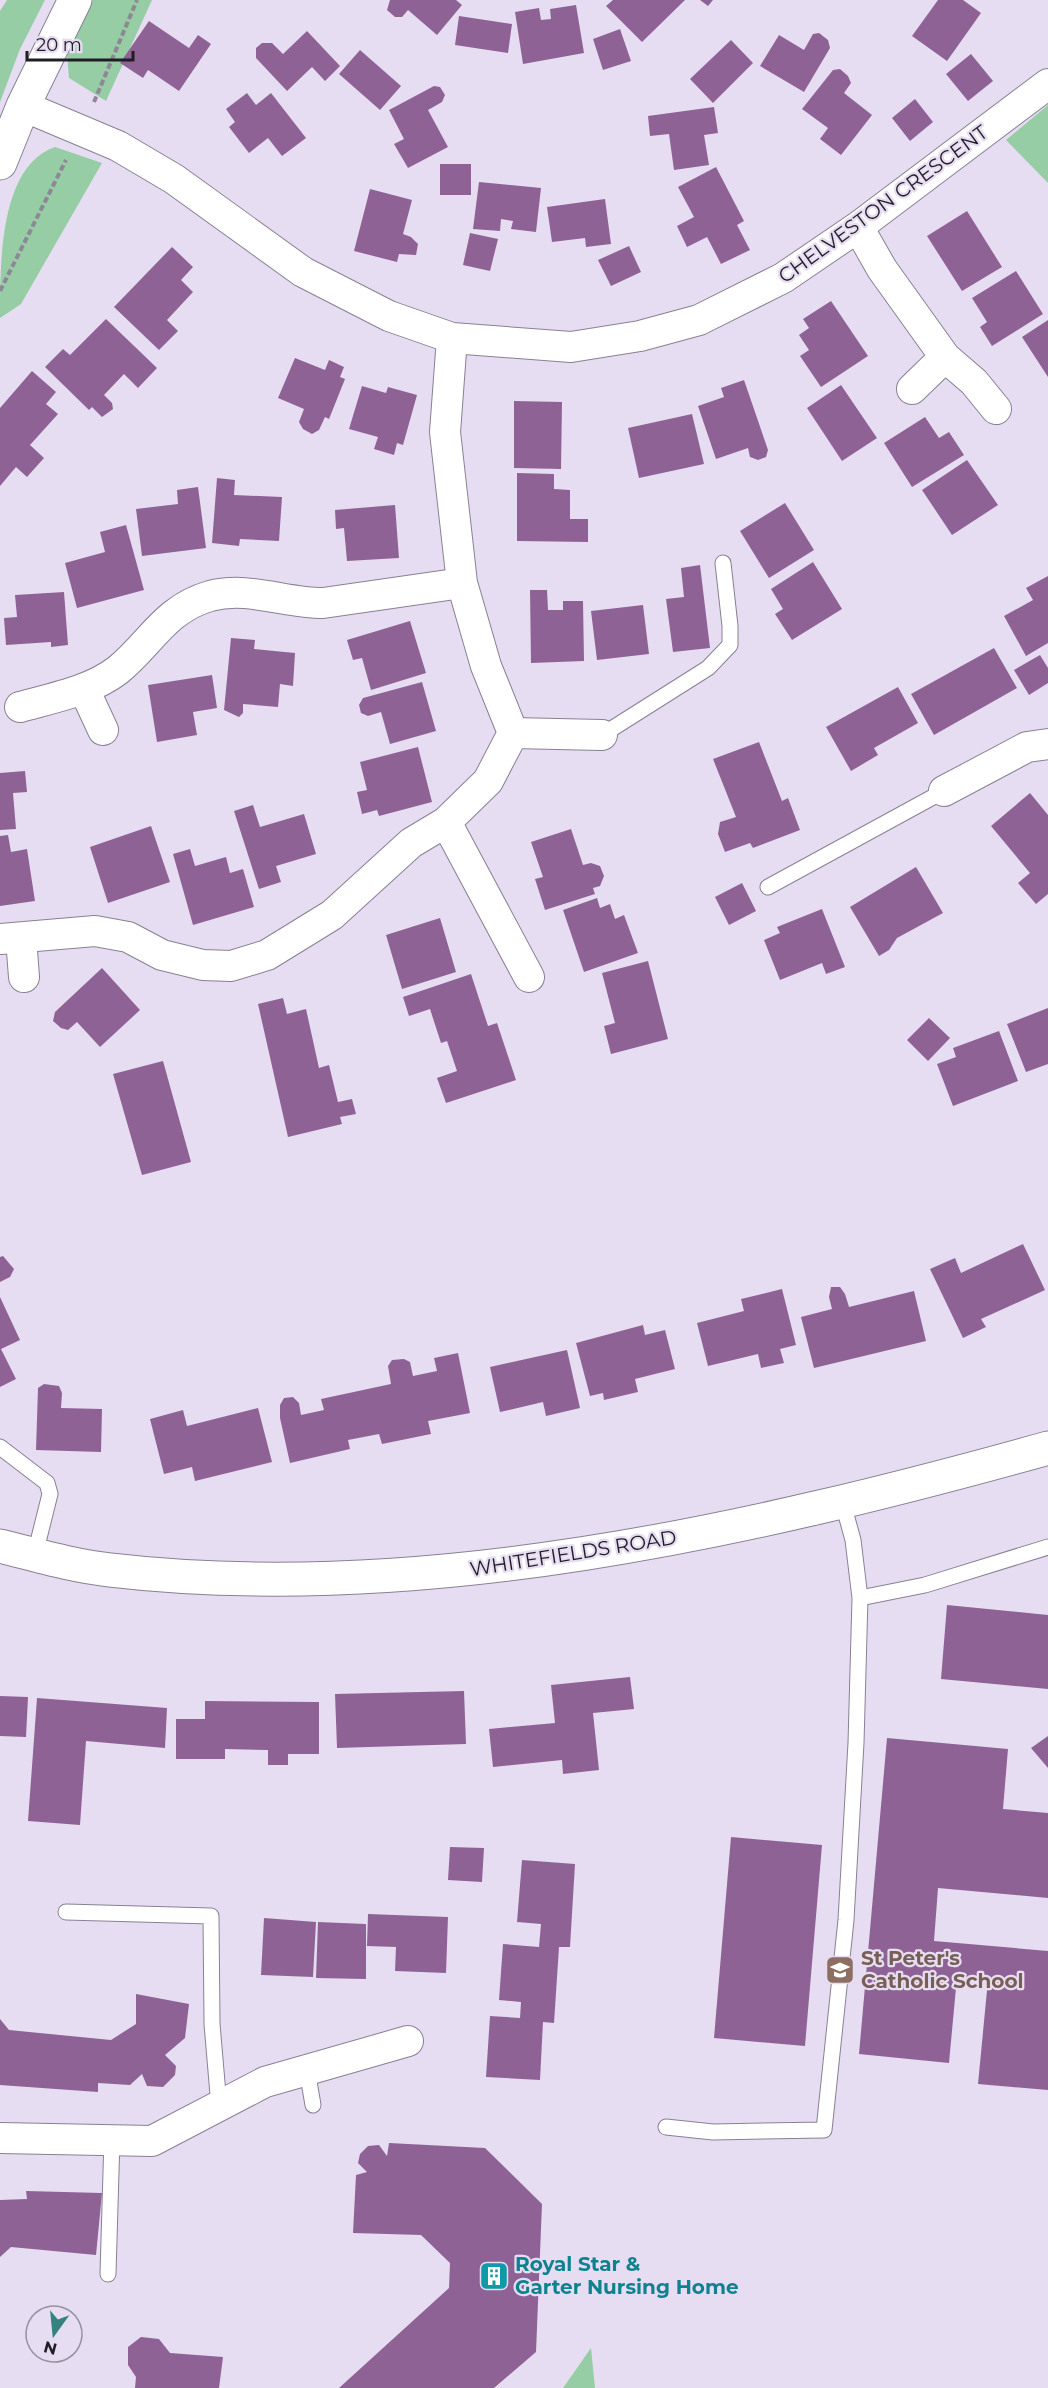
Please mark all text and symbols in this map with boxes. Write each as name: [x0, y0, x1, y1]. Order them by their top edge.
scale bar: [27, 24, 134, 62]
text: 20 m: [36, 34, 82, 56]
street label: CHELVESTON CRESCENT: [774, 120, 993, 288]
street label: WHITEFIELDS ROAD: [468, 1525, 678, 1581]
place label: St Peter's Catholic School: [861, 1946, 1024, 1993]
school or university icon: St Peter's Catholic School: [824, 1954, 856, 1986]
place label: Royal Star & Garter Nursing Home: [515, 2252, 739, 2299]
building icon: Royal Star & Garter Nursing Home: [478, 2260, 510, 2292]
north arrow: [24, 2304, 84, 2364]
text: N: [42, 2337, 59, 2359]

